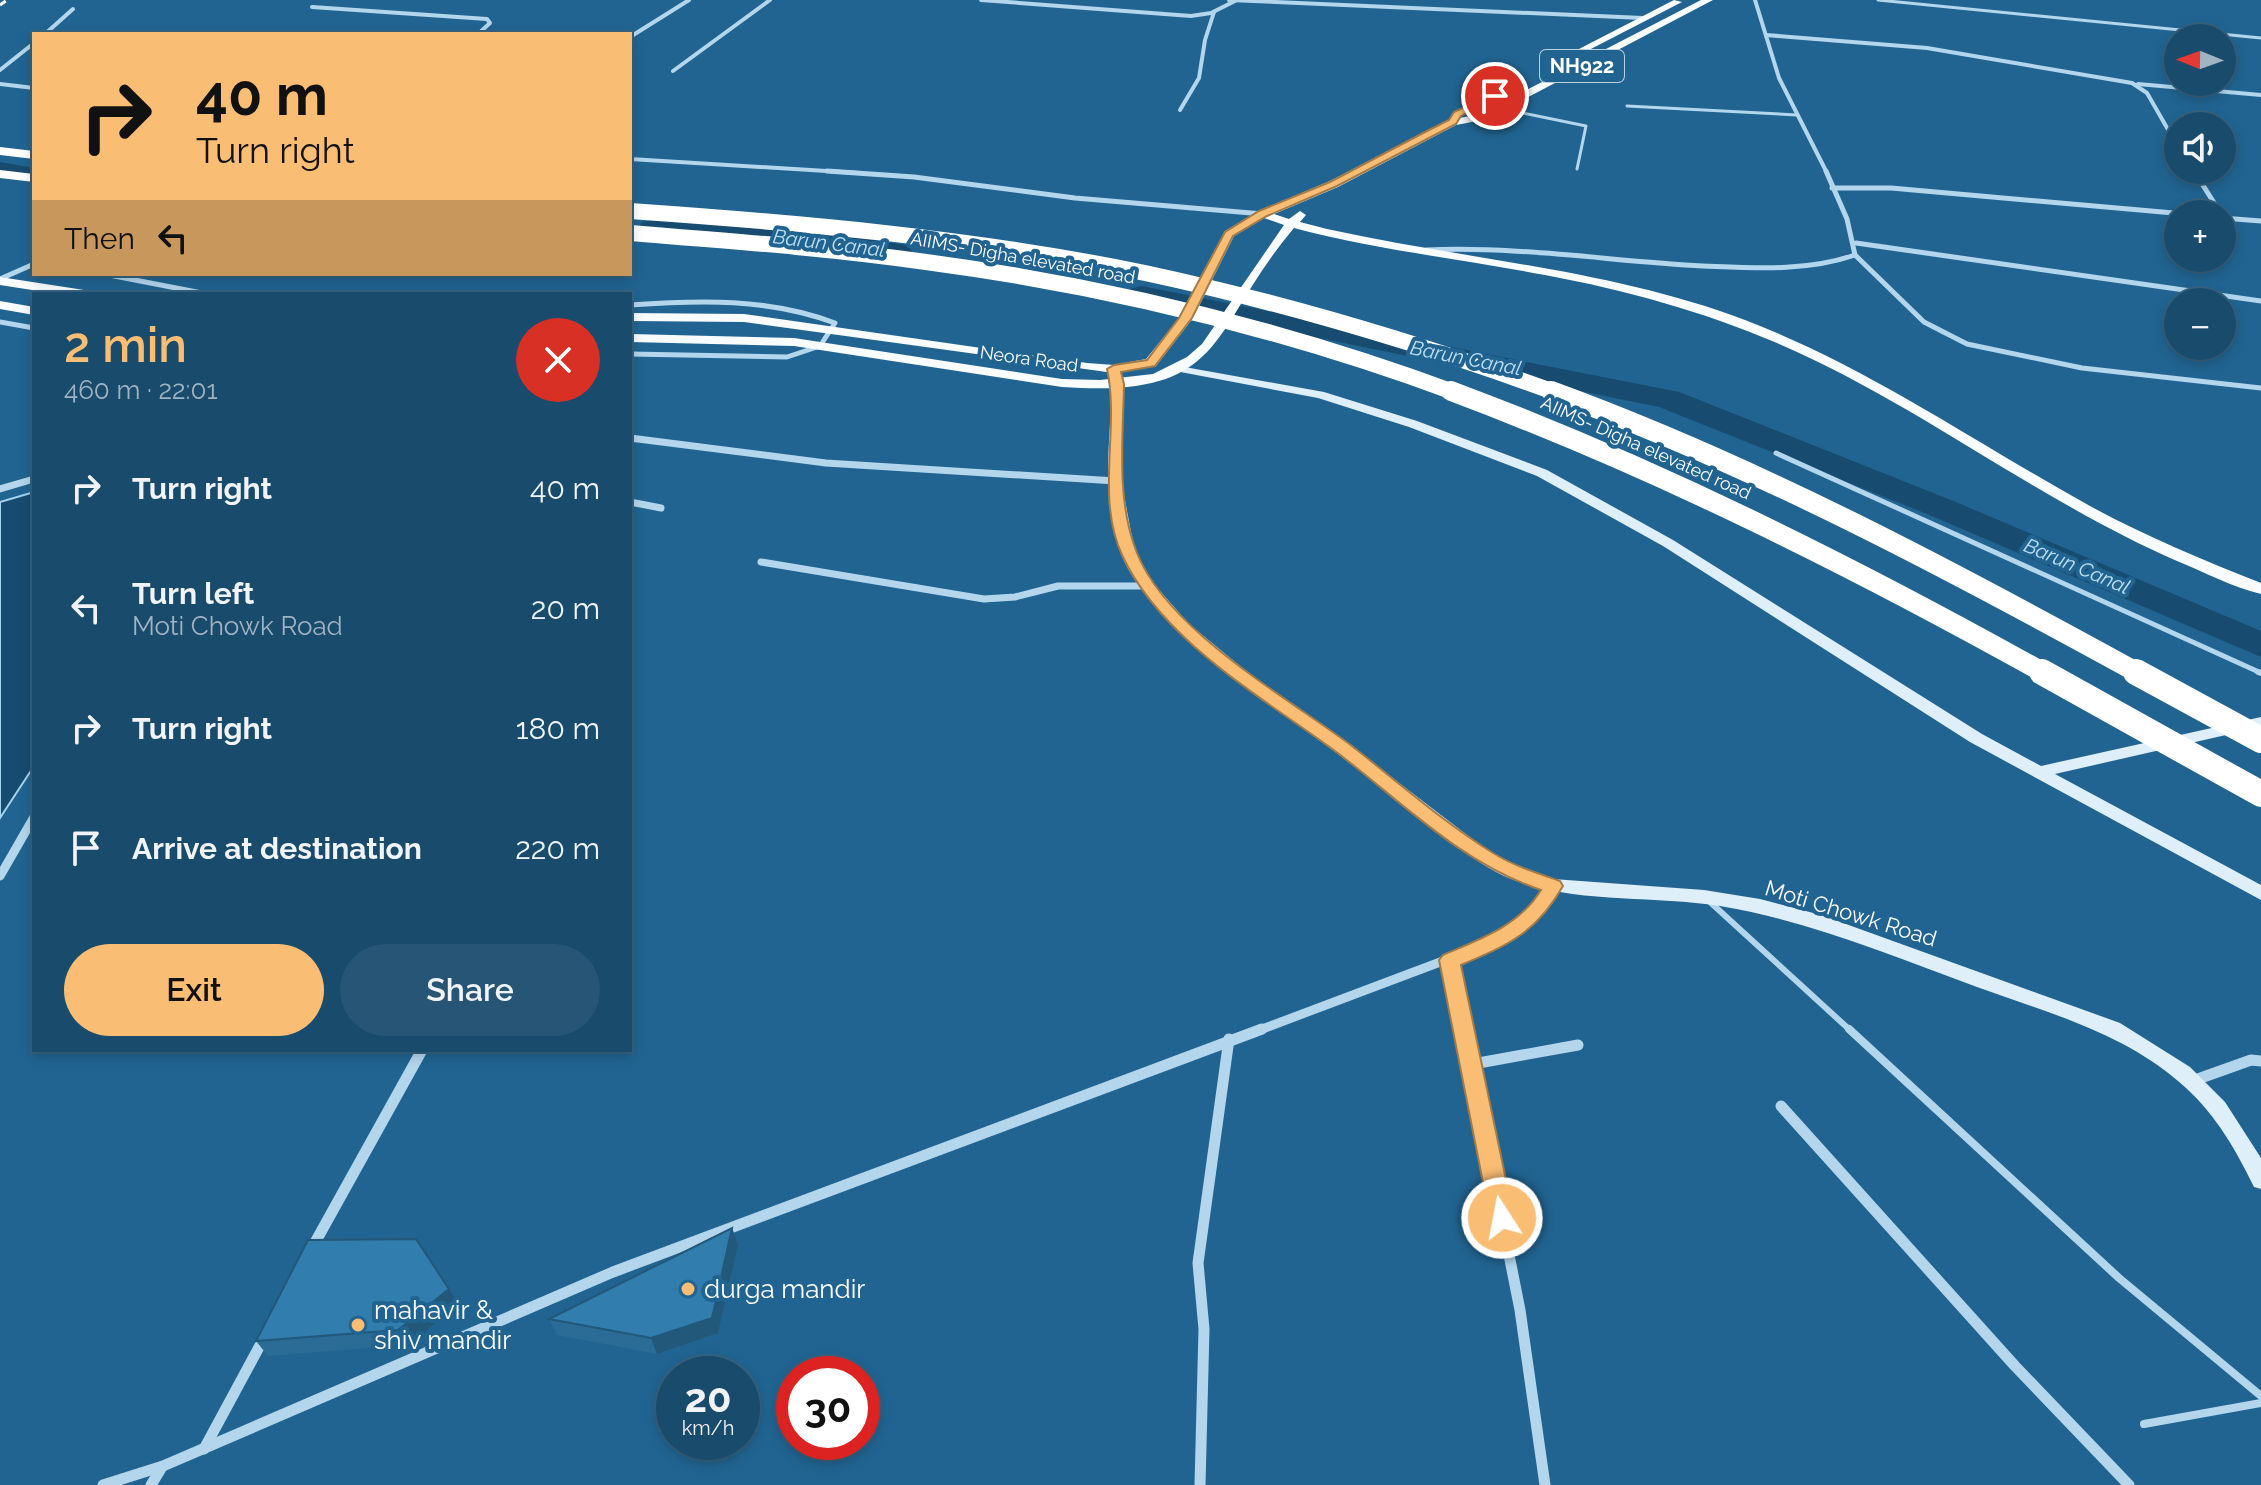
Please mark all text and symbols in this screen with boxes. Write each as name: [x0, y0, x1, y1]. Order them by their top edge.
north arrow: [2164, 24, 2236, 96]
map controls: [2164, 24, 2236, 360]
road number: NH922: [1540, 50, 1624, 82]
text: 40 m: [196, 62, 328, 128]
pin: [1461, 62, 1529, 130]
icon: right: [64, 64, 168, 168]
icon: arrive: [1473, 74, 1517, 118]
button: sound: [2164, 112, 2236, 184]
text: Turn right: [196, 129, 355, 171]
button: +: [2164, 200, 2236, 272]
icon: left: [151, 216, 195, 260]
text: Then: [64, 221, 135, 256]
water label: Barun Canal: [772, 224, 886, 262]
street label: AIIMS- Digha elevated road: [909, 227, 1137, 288]
button: −: [2164, 288, 2236, 360]
text: 2 min: [64, 317, 187, 373]
button: close: [516, 318, 600, 402]
water label: Barun Canal: [1408, 335, 1524, 381]
street label: Neora Road: [979, 341, 1079, 376]
text: 460 m · 22:01: [64, 375, 218, 405]
street label: AIIMS- Digha elevated road: [1538, 392, 1754, 503]
icon: right: [64, 466, 108, 510]
text: Turn right: [132, 471, 272, 506]
text: 40 m: [530, 471, 600, 506]
water label: Barun Canal: [2020, 533, 2134, 599]
text: Turn left: [132, 576, 254, 611]
icon: left: [64, 586, 108, 630]
text: 20 m: [531, 591, 600, 626]
text: Moti Chowk Road: [132, 611, 343, 641]
icon: right: [64, 706, 108, 750]
text: Turn right: [132, 711, 272, 746]
text: 180 m: [516, 711, 600, 746]
icon: arrive: [64, 826, 108, 870]
text: Arrive at destination: [132, 831, 422, 866]
text: 220 m: [515, 831, 600, 866]
street label: Moti Chowk Road: [1762, 874, 1940, 952]
button: Exit: [64, 944, 324, 1036]
button: Share: [340, 944, 600, 1036]
position arrow: [1460, 1176, 1544, 1260]
place label: durga mandir: [704, 1274, 865, 1304]
marker: durga mandir: [679, 1280, 697, 1298]
place label: mahavir & shiv mandir: [374, 1295, 511, 1355]
marker: mahavir & shiv mandir: [349, 1316, 367, 1334]
speed limit sign: 30: [776, 1356, 880, 1460]
text: 20: [684, 1374, 732, 1421]
text: km/h: [682, 1416, 734, 1440]

